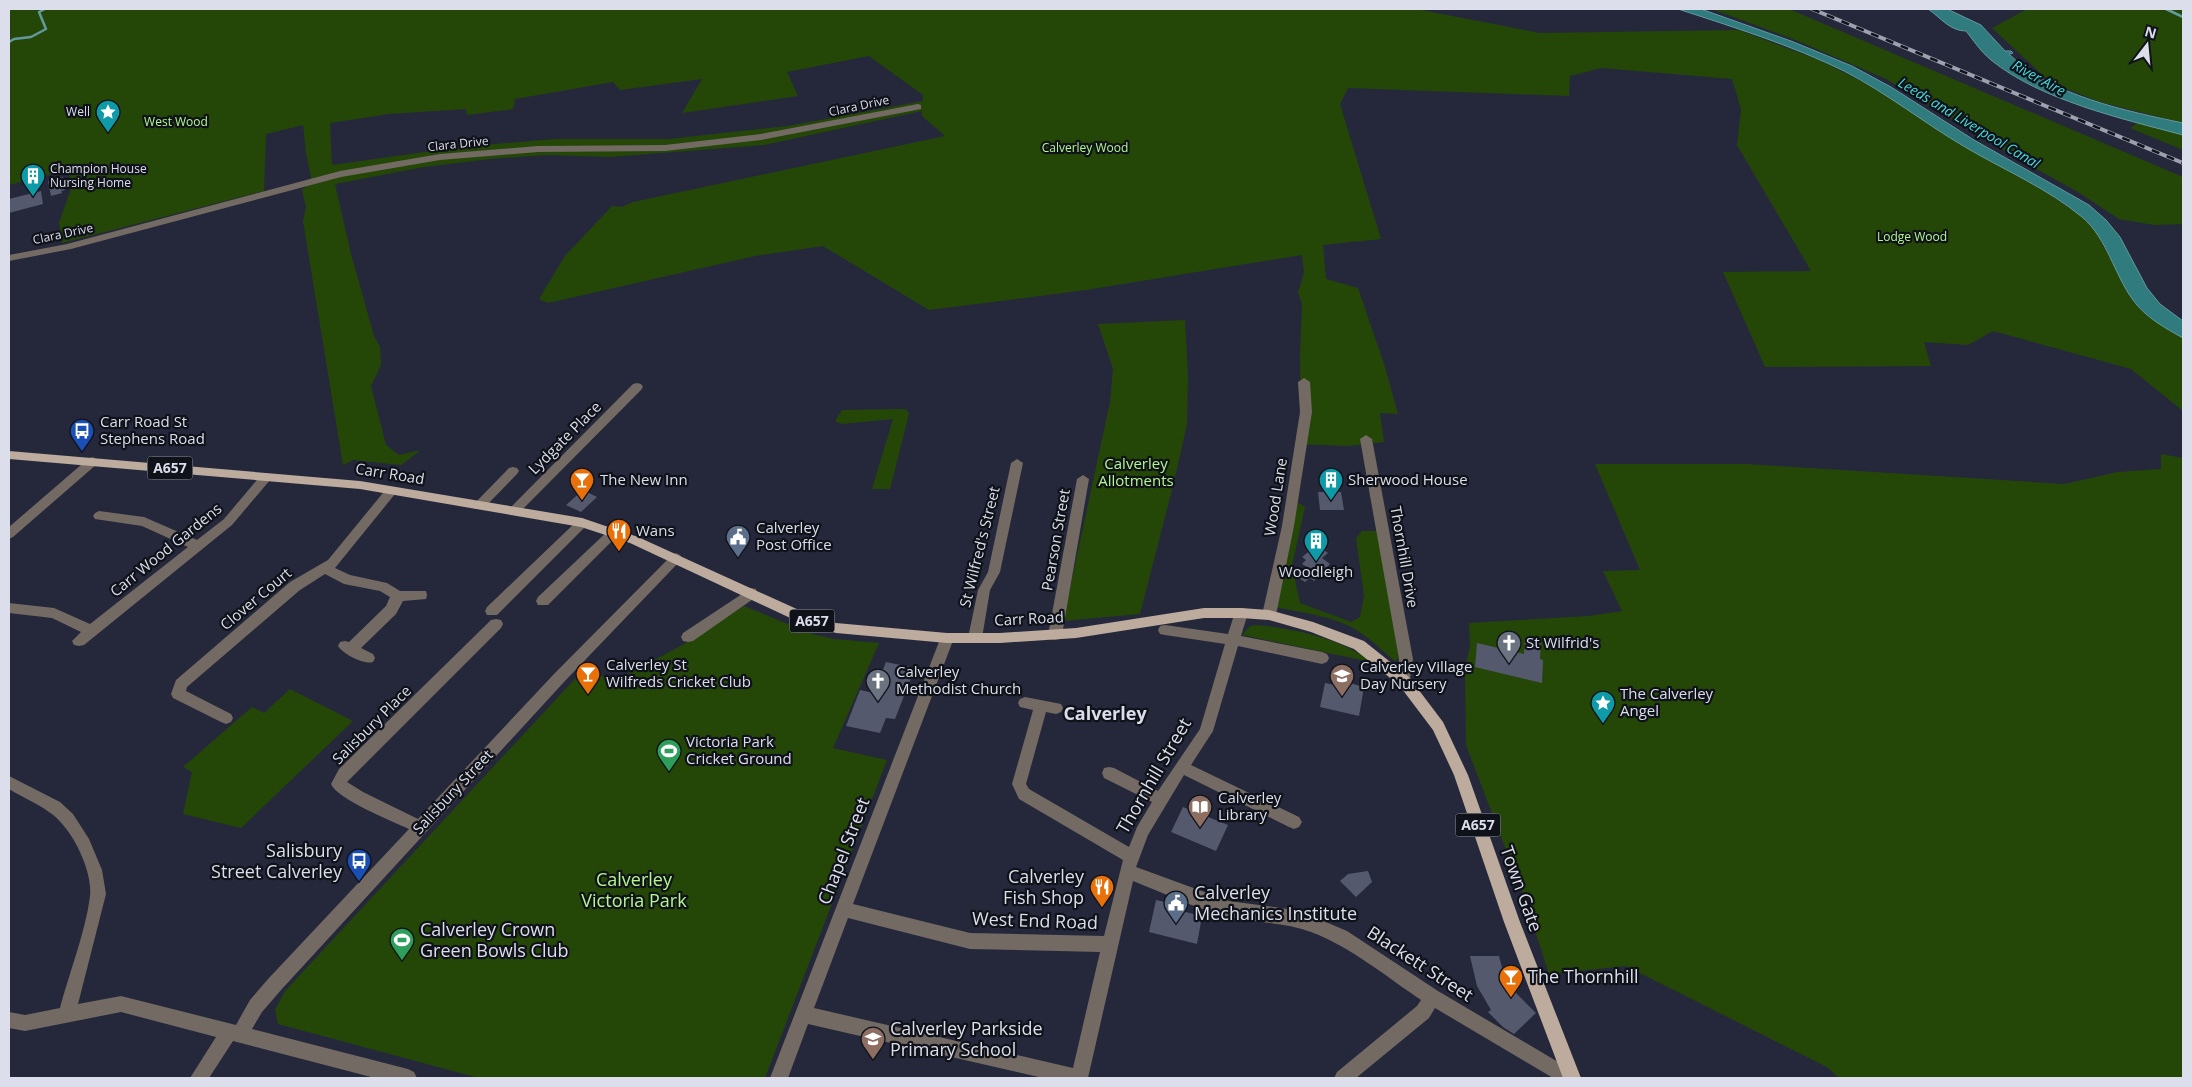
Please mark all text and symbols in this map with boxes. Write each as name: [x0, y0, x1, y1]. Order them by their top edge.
north arrow: [2122, 20, 2172, 70]
text: N: [2143, 21, 2159, 43]
water label: River Aire: [2009, 55, 2069, 100]
water label: Leeds and Liverpool Canal: [1895, 73, 2044, 173]
street label: Clara Drive: [827, 91, 891, 120]
place icon: Well: [95, 99, 121, 133]
place label: Well: [66, 103, 90, 120]
park label: West Wood: [144, 113, 208, 130]
street label: Clara Drive: [427, 132, 490, 155]
park label: Calverley Wood: [1042, 139, 1128, 156]
place label: Champion House Nursing Home: [50, 160, 147, 191]
building icon: Champion House Nursing Home: [20, 163, 46, 197]
street label: Clara Drive: [31, 219, 95, 248]
park label: Lodge Wood: [1877, 228, 1947, 245]
street label: Lydgate Place: [523, 396, 605, 478]
place label: Carr Road St Stephens Road: [100, 411, 205, 448]
bus stop icon: Carr Road St Stephens Road: [69, 418, 95, 452]
park label: Calverley Allotments: [1098, 453, 1174, 490]
road number: A657: [148, 456, 192, 479]
street label: Wood Lane: [1259, 456, 1291, 537]
street label: Carr Road: [354, 458, 426, 488]
bar icon: The New Inn: [569, 467, 595, 501]
building icon: Sherwood House: [1318, 467, 1344, 501]
place label: The New Inn: [600, 469, 688, 489]
place label: Sherwood House: [1348, 469, 1468, 489]
street label: St Wilfred's Street: [954, 484, 1004, 609]
street label: Pearson Street: [1036, 487, 1074, 592]
street label: Carr Wood Gardens: [105, 498, 225, 600]
street label: Thornhill Drive: [1386, 504, 1424, 609]
place label: Calverley Post Office: [756, 517, 832, 554]
restaurant icon: Wans: [606, 518, 632, 552]
place label: Wans: [636, 520, 675, 540]
public building icon: Calverley Post Office: [725, 524, 751, 558]
building icon: Woodleigh: [1303, 528, 1329, 562]
place label: Woodleigh: [1279, 561, 1353, 581]
street label: Clover Court: [215, 562, 295, 634]
street label: Carr Road: [994, 606, 1064, 630]
road number: A657: [790, 610, 834, 632]
church icon: St Wilfrid's: [1496, 630, 1522, 664]
place label: St Wilfrid's: [1526, 632, 1599, 652]
place label: Calverley St Wilfreds Cricket Club: [606, 654, 751, 691]
place label: Calverley Village Day Nursery: [1360, 656, 1472, 693]
bar icon: Calverley St Wilfreds Cricket Club: [575, 661, 601, 695]
place label: Calverley Methodist Church: [896, 661, 1021, 698]
school or university icon: Calverley Village Day Nursery: [1329, 663, 1355, 697]
church icon: Calverley Methodist Church: [865, 668, 891, 702]
street label: Salisbury Place: [327, 680, 415, 768]
place label: The Calverley Angel: [1620, 683, 1714, 720]
place icon: The Calverley Angel: [1590, 690, 1616, 724]
district label: Calverley: [1063, 701, 1147, 725]
street label: Thornhill Street: [1110, 713, 1196, 838]
place label: Victoria Park Cricket Ground: [686, 731, 792, 768]
sports icon: Victoria Park Cricket Ground: [656, 738, 682, 772]
street label: Salisbury Street: [408, 745, 497, 838]
place label: Calverley Library: [1218, 787, 1282, 824]
street label: Chapel Street: [812, 794, 875, 908]
library icon: Calverley Library: [1187, 794, 1213, 828]
road number: A657: [1456, 814, 1500, 836]
place label: Salisbury Street Calverley: [211, 838, 343, 883]
street label: Town Gate: [1495, 842, 1549, 935]
bus stop icon: Salisbury Street Calverley: [346, 848, 372, 882]
place label: Calverley Fish Shop: [1003, 864, 1085, 909]
park label: Calverley Victoria Park: [581, 867, 687, 912]
restaurant icon: Calverley Fish Shop: [1089, 874, 1115, 908]
place label: Calverley Mechanics Institute: [1194, 880, 1357, 925]
public building icon: Calverley Mechanics Institute: [1163, 890, 1189, 924]
street label: West End Road: [972, 906, 1098, 934]
place label: Calverley Crown Green Bowls Club: [420, 917, 569, 962]
street label: Blackett Street: [1363, 920, 1478, 1006]
sports icon: Calverley Crown Green Bowls Club: [389, 927, 415, 961]
bar icon: The Thornhill: [1498, 964, 1524, 998]
place label: The Thornhill: [1528, 964, 1639, 988]
place label: Calverley Parkside Primary School: [890, 1016, 1043, 1061]
school or university icon: Calverley Parkside Primary School: [860, 1026, 886, 1060]

